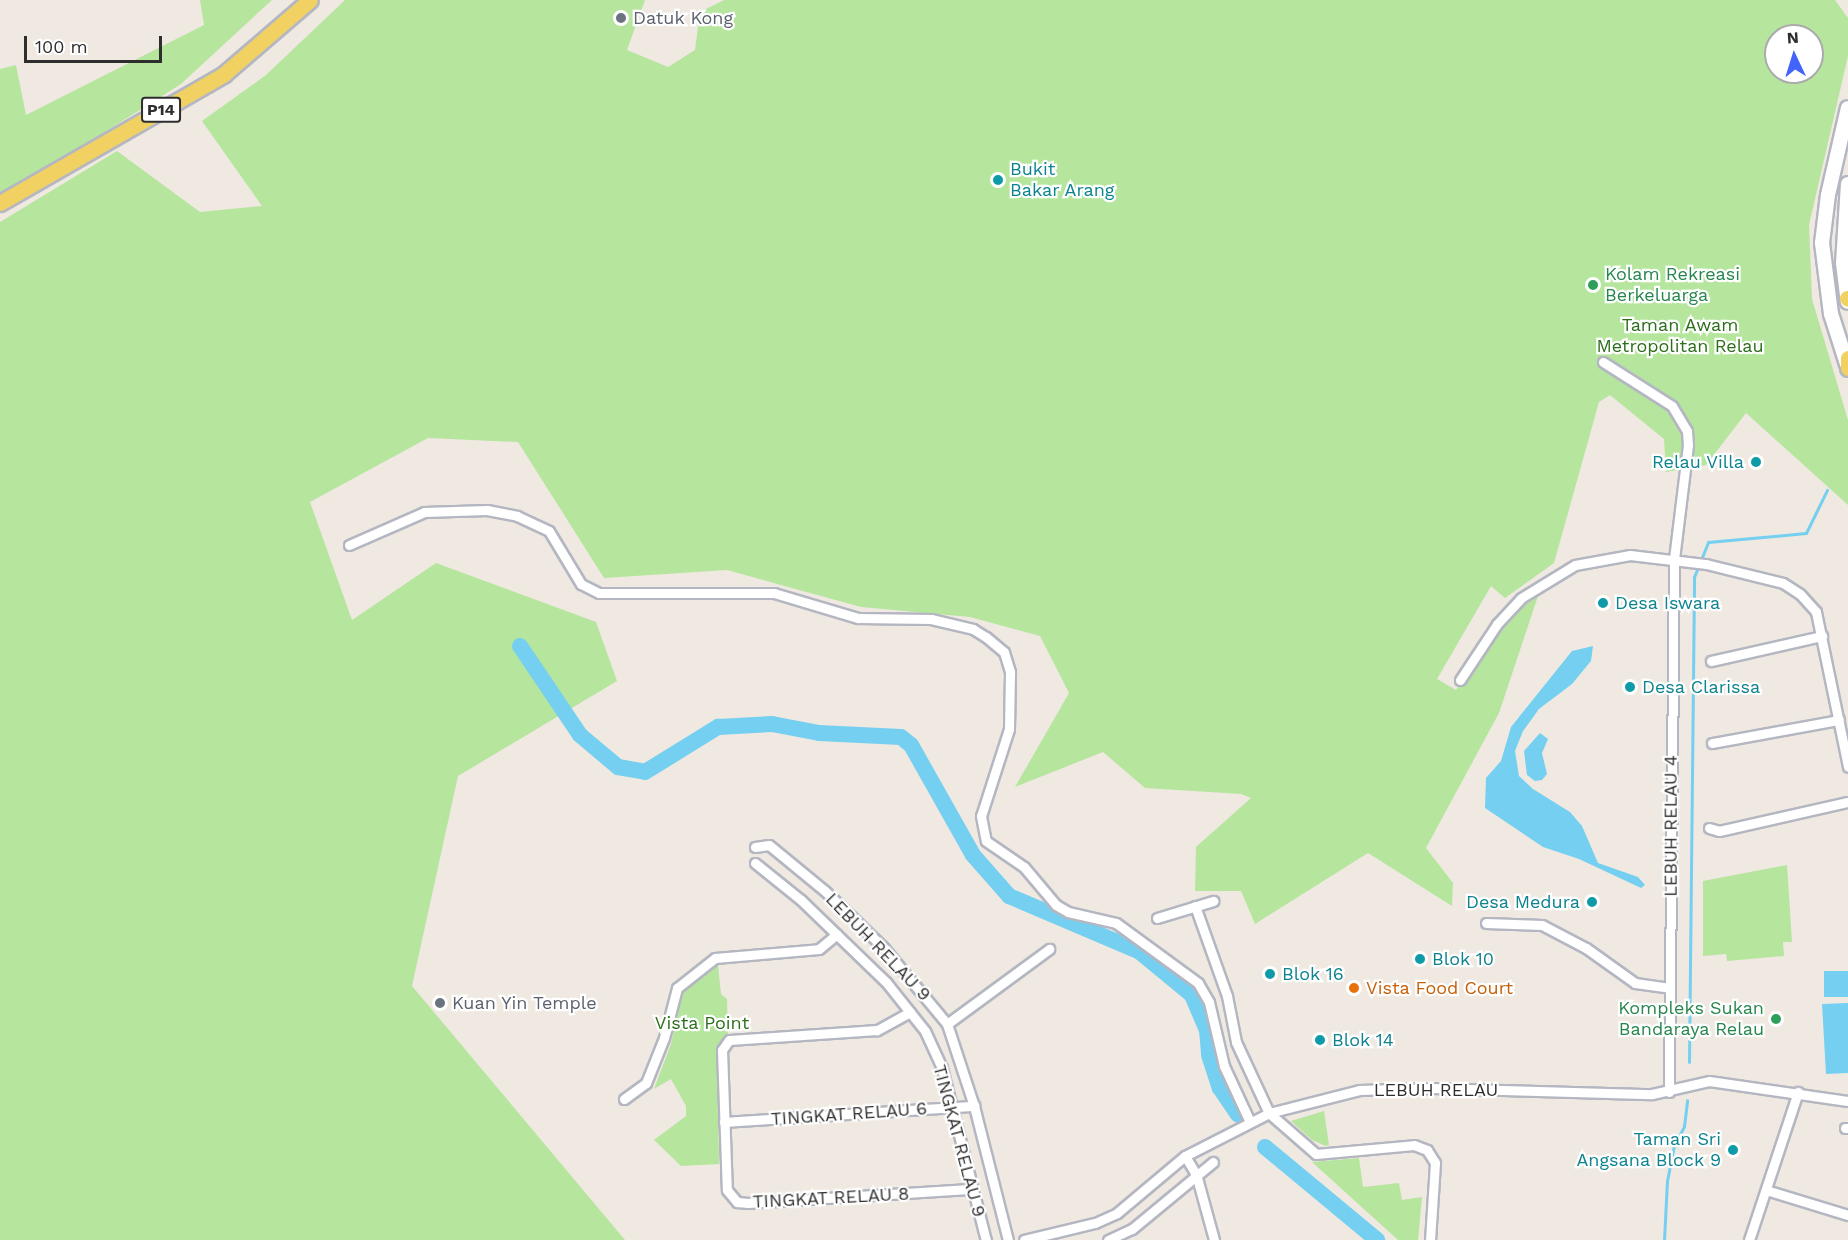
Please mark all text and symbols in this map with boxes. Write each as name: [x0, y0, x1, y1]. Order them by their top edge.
place label: Datuk Kong: [633, 7, 733, 29]
marker: Datuk Kong: [614, 11, 628, 25]
scale bar: [27, 24, 165, 62]
north arrow: [1764, 24, 1824, 84]
text: N: [1786, 28, 1799, 47]
text: 100 m: [35, 36, 88, 57]
road number: P14: [140, 97, 182, 123]
place label: Bukit Bakar Arang: [1010, 159, 1116, 201]
marker: Bukit Bakar Arang: [991, 173, 1005, 187]
place label: Kolam Rekreasi Berkeluarga: [1605, 264, 1740, 306]
marker: Kolam Rekreasi Berkeluarga: [1586, 278, 1600, 292]
park label: Taman Awam Metropolitan Relau: [1597, 315, 1763, 358]
place label: Relau Villa: [1651, 451, 1744, 473]
marker: Relau Villa: [1749, 455, 1763, 469]
place label: Desa Iswara: [1615, 592, 1721, 614]
marker: Desa Iswara: [1596, 596, 1610, 610]
place label: Desa Clarissa: [1642, 676, 1761, 698]
marker: Desa Clarissa: [1623, 680, 1637, 694]
street label: LEBUH RELAU 4: [1660, 755, 1682, 897]
street label: LEBUH RELAU 9: [821, 889, 935, 1005]
place label: Desa Medura: [1466, 891, 1580, 913]
marker: Desa Medura: [1585, 895, 1599, 909]
place label: Blok 10: [1432, 948, 1495, 970]
marker: Blok 10: [1413, 952, 1427, 966]
place label: Blok 16: [1282, 963, 1344, 985]
marker: Blok 16: [1263, 967, 1277, 981]
place label: Vista Food Court: [1366, 977, 1513, 999]
marker: Vista Food Court: [1347, 981, 1361, 995]
place label: Kuan Yin Temple: [452, 992, 598, 1014]
marker: Kuan Yin Temple: [433, 996, 447, 1010]
place label: Kompleks Sukan Bandaraya Relau: [1618, 998, 1764, 1040]
park label: Vista Point: [655, 1012, 749, 1034]
marker: Kompleks Sukan Bandaraya Relau: [1769, 1012, 1783, 1026]
place label: Blok 14: [1332, 1029, 1394, 1051]
marker: Blok 14: [1313, 1033, 1327, 1047]
street label: TINGKAT RELAU 9: [928, 1062, 990, 1220]
street label: LEBUH RELAU: [1374, 1079, 1498, 1101]
street label: TINGKAT RELAU 6: [770, 1098, 928, 1130]
place label: Taman Sri Angsana Block 9: [1576, 1129, 1721, 1172]
marker: Taman Sri Angsana Block 9: [1726, 1143, 1740, 1157]
street label: TINGKAT RELAU 8: [752, 1183, 910, 1213]

